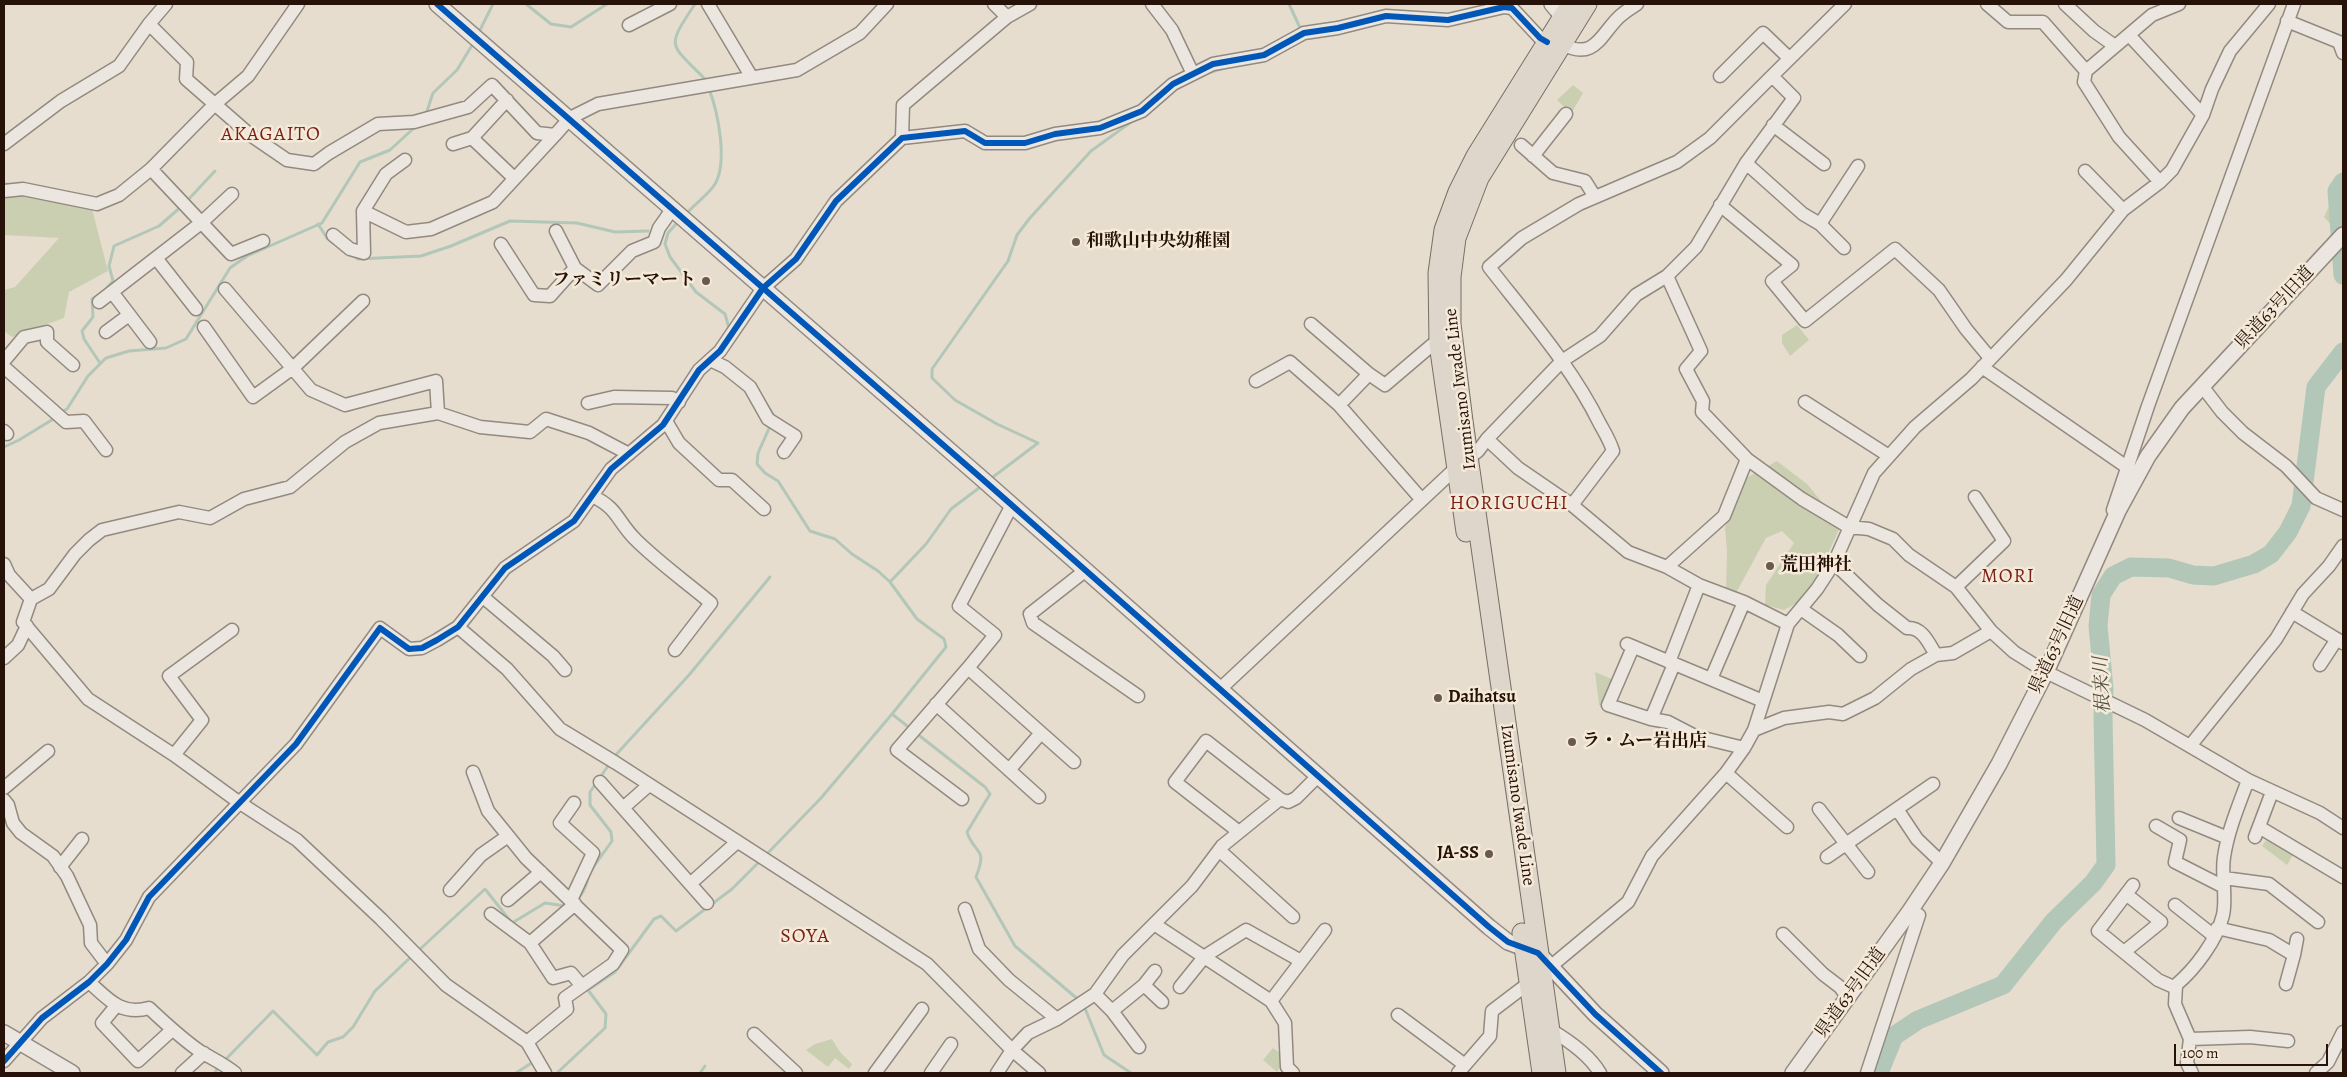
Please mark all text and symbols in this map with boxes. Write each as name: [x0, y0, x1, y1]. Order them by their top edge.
district label: AKAGAITO: [220, 123, 322, 147]
place label: 和歌山中央幼稚園: [1086, 231, 1230, 253]
marker: 和歌山中央幼稚園: [1070, 236, 1082, 248]
street label: 県道63号旧道: [2231, 262, 2319, 354]
place label: ファミリーマート: [552, 270, 696, 292]
marker: ファミリーマート: [700, 275, 712, 287]
street label: Izumisano Iwade Line: [1440, 307, 1482, 471]
district label: HORIGUCHI: [1448, 492, 1570, 516]
place label: 荒田神社: [1780, 555, 1852, 577]
marker: 荒田神社: [1764, 560, 1776, 572]
district label: MORI: [1980, 565, 2036, 589]
street label: 県道63号旧道: [2025, 592, 2089, 698]
water label: 根来川: [2090, 656, 2116, 714]
place label: Daihatsu: [1448, 687, 1516, 709]
marker: Daihatsu: [1432, 692, 1444, 704]
street label: Izumisano Iwade Line: [1495, 723, 1539, 887]
place label: ラ・ムー岩出店: [1582, 731, 1707, 753]
marker: ラ・ムー岩出店: [1566, 736, 1578, 748]
place label: JA-SS: [1437, 843, 1479, 865]
marker: JA-SS: [1483, 848, 1495, 860]
district label: SOYA: [780, 925, 830, 949]
street label: 県道63号旧道: [1811, 944, 1891, 1042]
scale bar: [2177, 1034, 2331, 1066]
text: 100 m: [2182, 1043, 2219, 1063]

